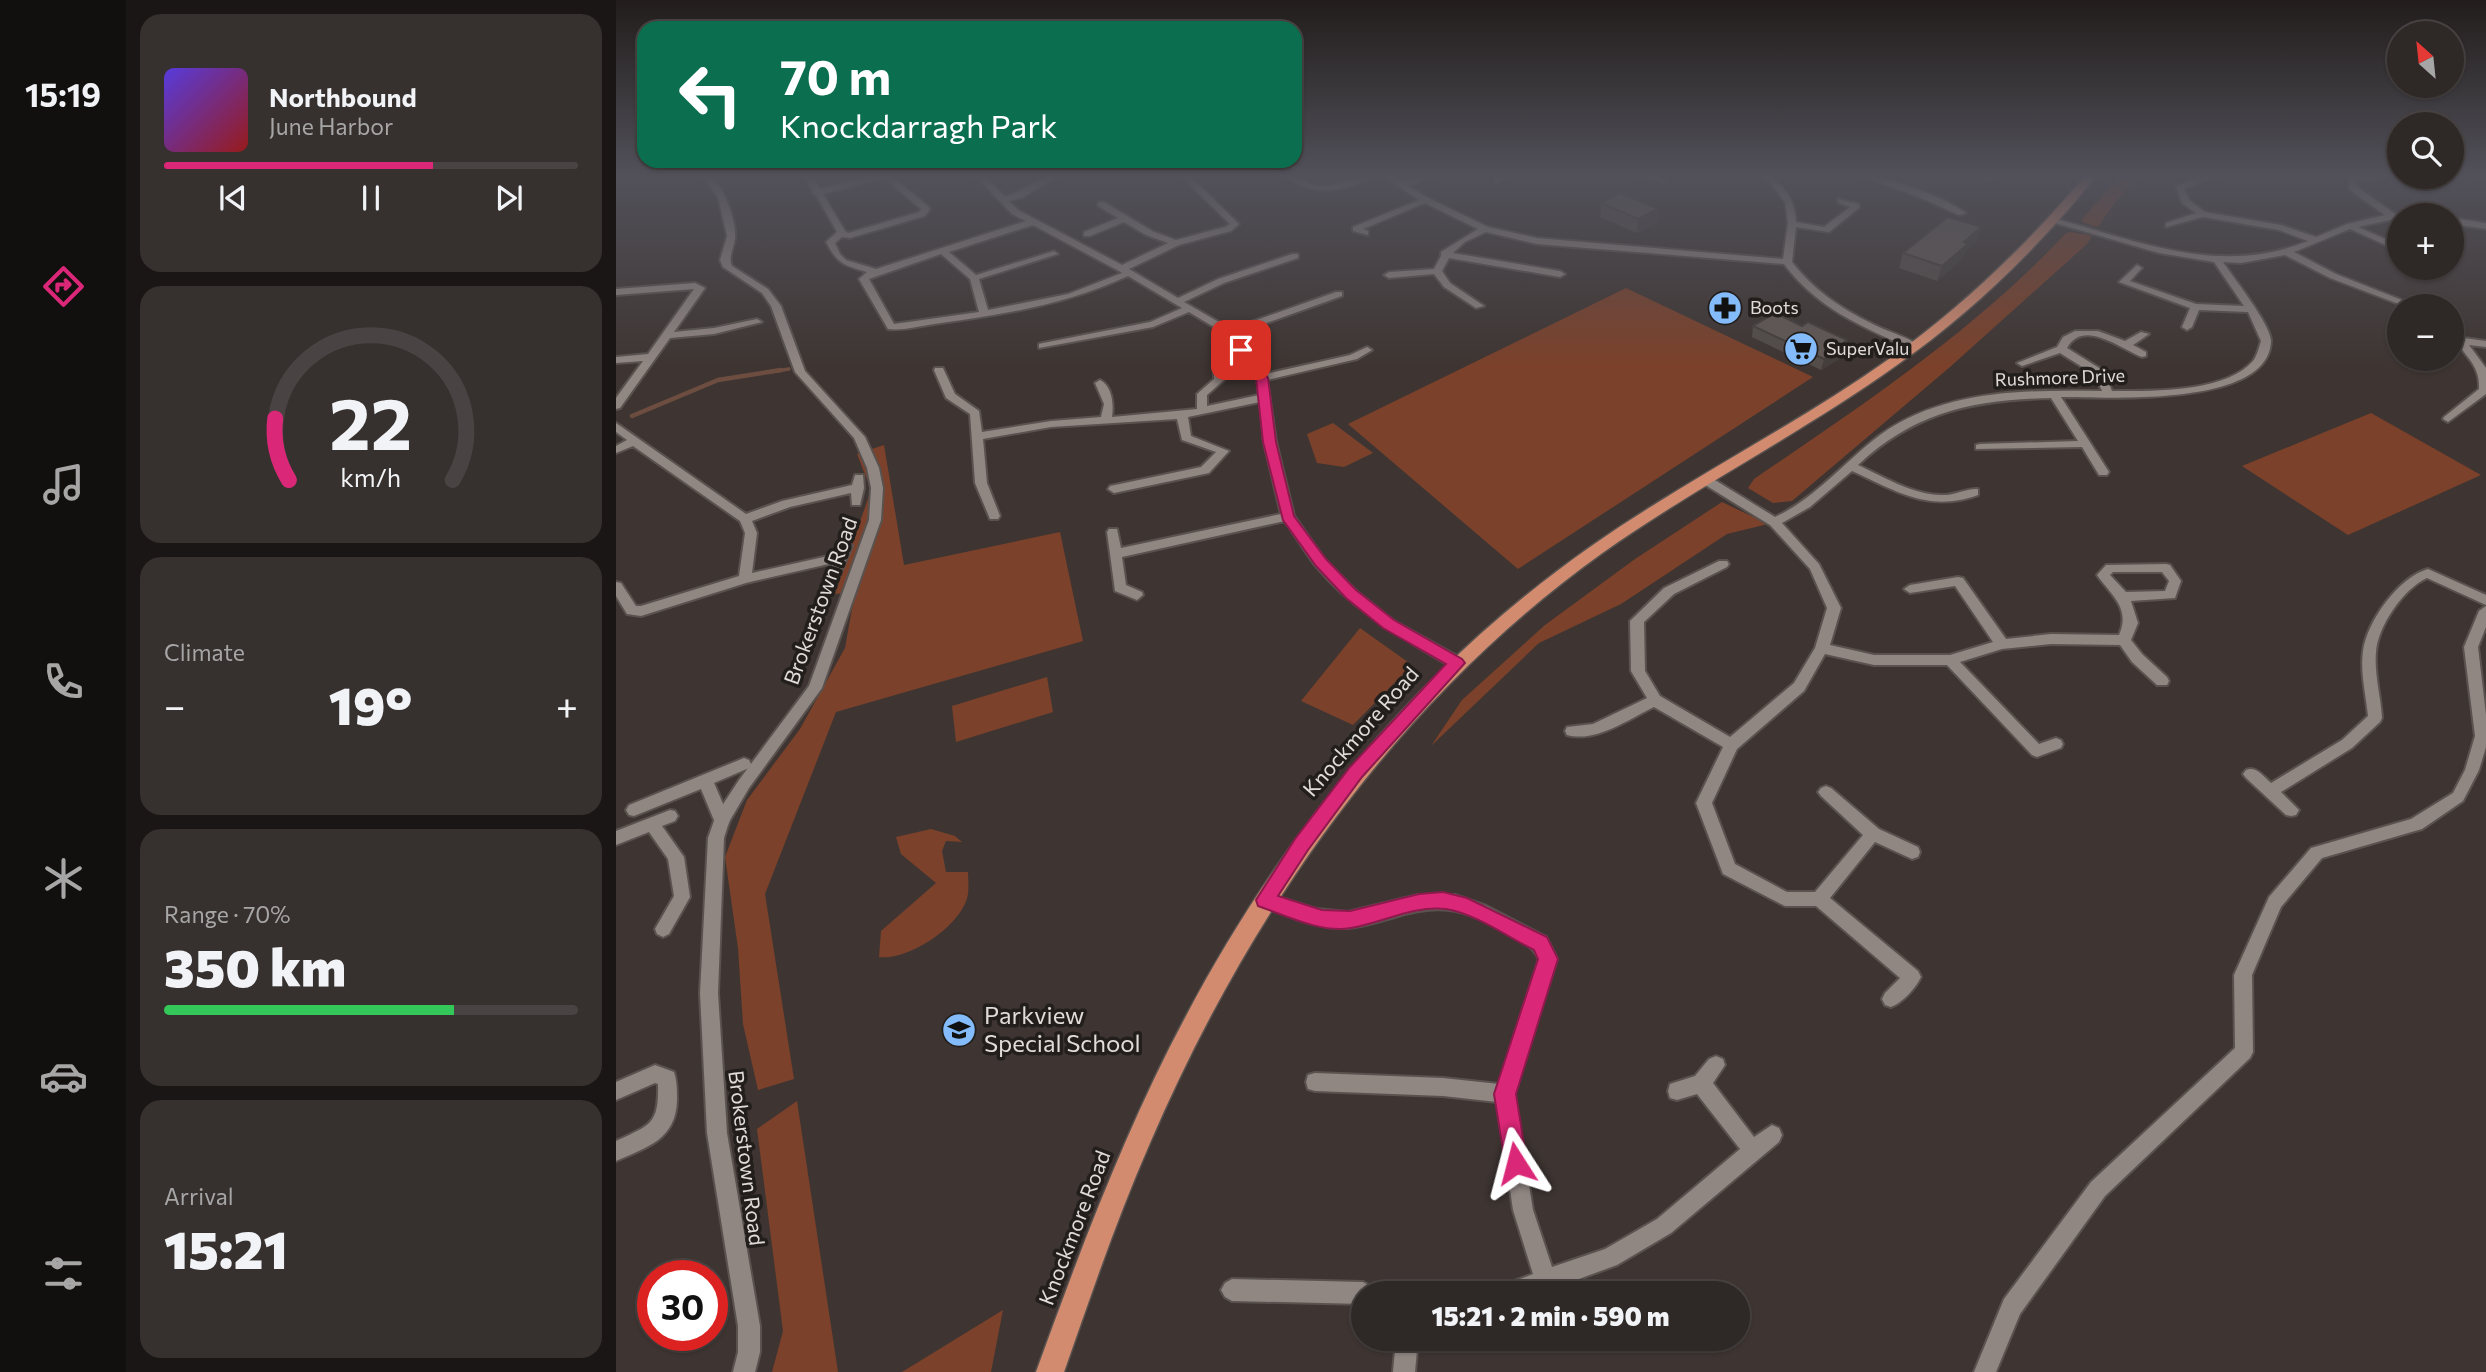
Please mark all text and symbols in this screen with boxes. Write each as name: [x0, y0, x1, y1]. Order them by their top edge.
north arrow: [2387, 21, 2464, 98]
map controls: [2387, 21, 2464, 371]
text: 70 m: [780, 45, 891, 105]
icon: left: [665, 49, 756, 140]
text: 15:19: [25, 74, 101, 114]
text: Northbound: [269, 81, 417, 112]
text: Knockdarragh Park: [780, 105, 1057, 145]
text: June Harbor: [269, 112, 393, 140]
button: search: [2387, 112, 2464, 189]
icon: previous: [214, 179, 252, 217]
icon: pause: [352, 179, 390, 217]
icon: next: [490, 179, 528, 217]
button: +: [2387, 203, 2464, 280]
icon: directions: [39, 262, 88, 311]
pharmacy icon: Boots: [1706, 289, 1744, 327]
button: −: [2387, 294, 2464, 371]
place label: Boots: [1750, 296, 1799, 318]
pin: [1211, 320, 1271, 380]
supermarket icon: SuperValu: [1782, 330, 1820, 368]
icon: arrive: [1222, 331, 1260, 369]
place label: SuperValu: [1826, 337, 1909, 359]
street label: Rushmore Drive: [1994, 364, 2125, 390]
text: 22: [330, 377, 412, 466]
icon: music: [39, 460, 88, 509]
text: km/h: [341, 462, 401, 492]
street label: Brokerstown Road: [778, 513, 861, 688]
text: Climate: [164, 638, 245, 666]
icon: phone: [39, 657, 88, 706]
street label: Knockmore Road: [1297, 661, 1423, 801]
text: 19°: [329, 672, 412, 736]
text: −: [164, 681, 186, 728]
text: +: [556, 681, 578, 728]
icon: climate: [39, 854, 88, 903]
text: Range · 70%: [164, 900, 291, 928]
text: 350 km: [164, 934, 346, 998]
place label: Parkview Special School: [984, 1000, 1141, 1057]
school or university icon: Parkview Special School: [940, 1011, 978, 1049]
icon: car: [39, 1052, 88, 1101]
street label: Brokerstown Road: [724, 1069, 771, 1247]
position arrow: [1479, 1126, 1553, 1200]
street label: Knockmore Road: [1033, 1147, 1115, 1308]
text: Arrival: [164, 1182, 234, 1210]
text: 15:21: [164, 1216, 288, 1280]
icon: filters: [39, 1249, 88, 1298]
speed limit sign: 30: [637, 1260, 728, 1351]
text: 15:21 · 2 min · 590 m: [1431, 1300, 1670, 1331]

